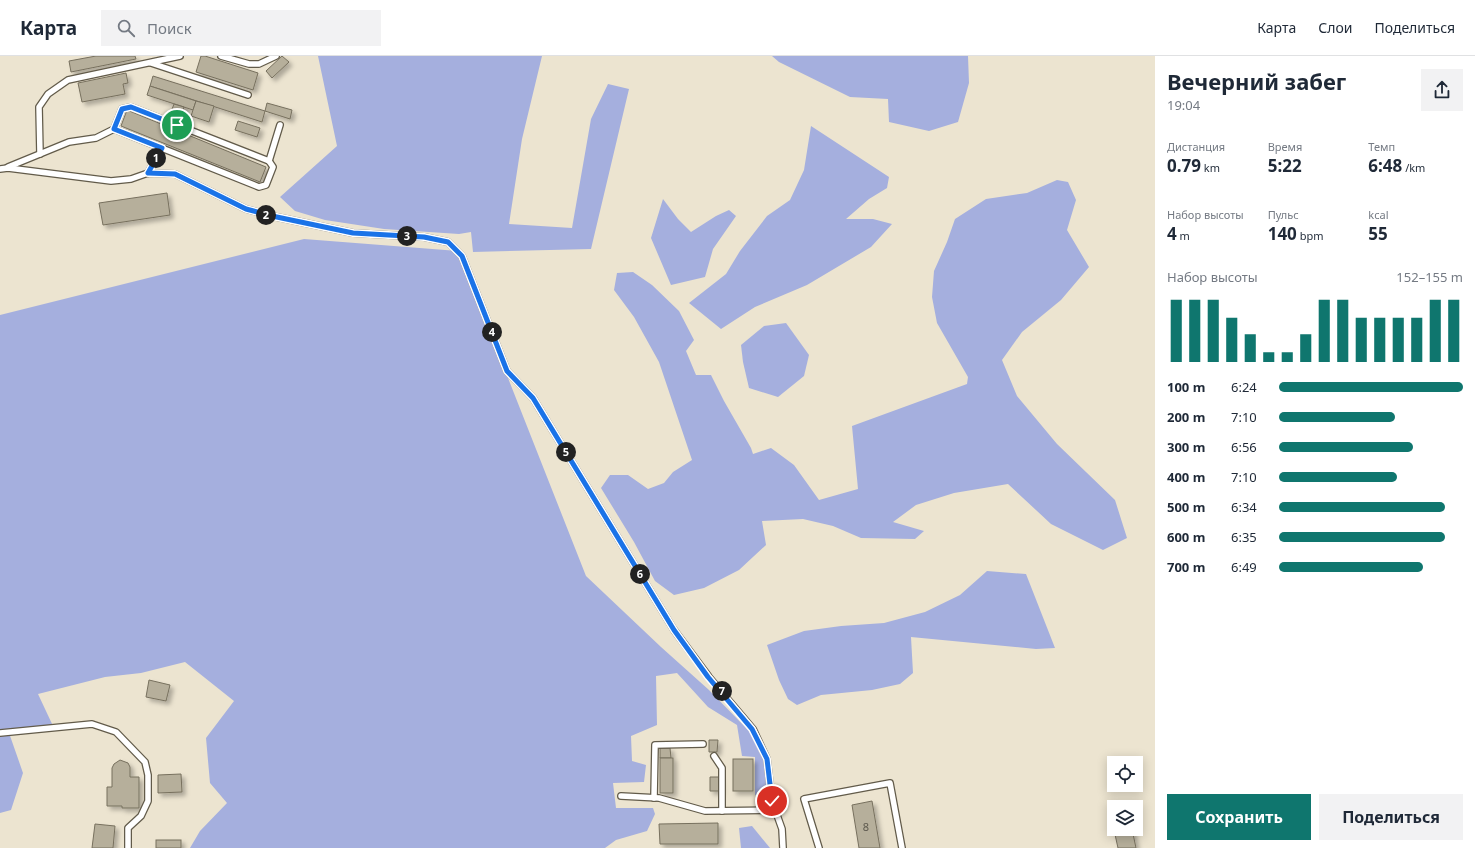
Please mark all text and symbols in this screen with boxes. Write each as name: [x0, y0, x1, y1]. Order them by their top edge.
search box: [101, 10, 381, 46]
text: Карта: [20, 15, 77, 41]
icon: search: [115, 17, 137, 39]
text: Поиск: [147, 18, 192, 38]
text: Карта: [1257, 18, 1296, 37]
text: Слои: [1318, 18, 1352, 37]
text: Поделиться: [1374, 18, 1455, 37]
text: Вечерний забег: [1167, 66, 1346, 96]
button: share: [1421, 69, 1463, 111]
text: 19:04: [1167, 96, 1200, 114]
pin: [160, 108, 194, 142]
icon: arrive: [166, 114, 188, 136]
text: Дистанция: [1167, 139, 1225, 154]
text: Время: [1268, 139, 1302, 154]
text: Темп: [1368, 139, 1395, 154]
pin: 1: [146, 148, 166, 168]
text: 1: [153, 150, 159, 165]
text: 0.79: [1167, 154, 1201, 177]
text: 5:22: [1268, 154, 1302, 177]
text: 6:48: [1368, 154, 1402, 177]
text: km: [1201, 160, 1220, 175]
text: /km: [1402, 160, 1425, 175]
pin: 2: [256, 205, 276, 225]
text: 2: [263, 207, 269, 222]
text: Набор высоты: [1167, 207, 1244, 222]
text: Пульс: [1268, 207, 1299, 222]
text: kcal: [1368, 207, 1389, 222]
text: 4: [1167, 222, 1177, 245]
text: 140: [1268, 222, 1297, 245]
text: 55: [1368, 222, 1388, 245]
pin: 3: [397, 226, 417, 246]
text: 3: [404, 228, 410, 243]
text: m: [1177, 228, 1190, 243]
text: bpm: [1297, 228, 1324, 243]
text: Набор высоты: [1167, 268, 1258, 286]
text: 152–155 m: [1396, 268, 1463, 286]
pin: 4: [482, 322, 502, 342]
text: 4: [489, 324, 495, 339]
text: 100 m: [1167, 378, 1205, 396]
text: 6:24: [1231, 378, 1257, 396]
text: 200 m: [1167, 408, 1205, 426]
text: 7:10: [1231, 408, 1257, 426]
text: 300 m: [1167, 438, 1205, 456]
text: 6:56: [1231, 438, 1257, 456]
pin: 5: [556, 442, 576, 462]
text: 5: [563, 444, 569, 459]
text: 400 m: [1167, 468, 1205, 486]
text: 7:10: [1231, 468, 1257, 486]
text: 500 m: [1167, 498, 1205, 516]
text: 6:34: [1231, 498, 1257, 516]
text: 600 m: [1167, 528, 1205, 546]
text: 6:35: [1231, 528, 1257, 546]
text: 700 m: [1167, 558, 1205, 576]
text: 6:49: [1231, 558, 1257, 576]
pin: 6: [630, 564, 650, 584]
text: 6: [637, 566, 643, 581]
pin: 7: [712, 681, 732, 701]
text: 7: [719, 683, 725, 698]
map controls: [1107, 756, 1143, 836]
button: locate: [1107, 756, 1143, 792]
pin: [755, 784, 789, 818]
icon: check: [761, 790, 783, 812]
button: Сохранить: [1167, 794, 1311, 840]
button: Поделиться: [1319, 794, 1463, 840]
button: layers: [1107, 800, 1143, 836]
house number: 8: [863, 819, 869, 834]

